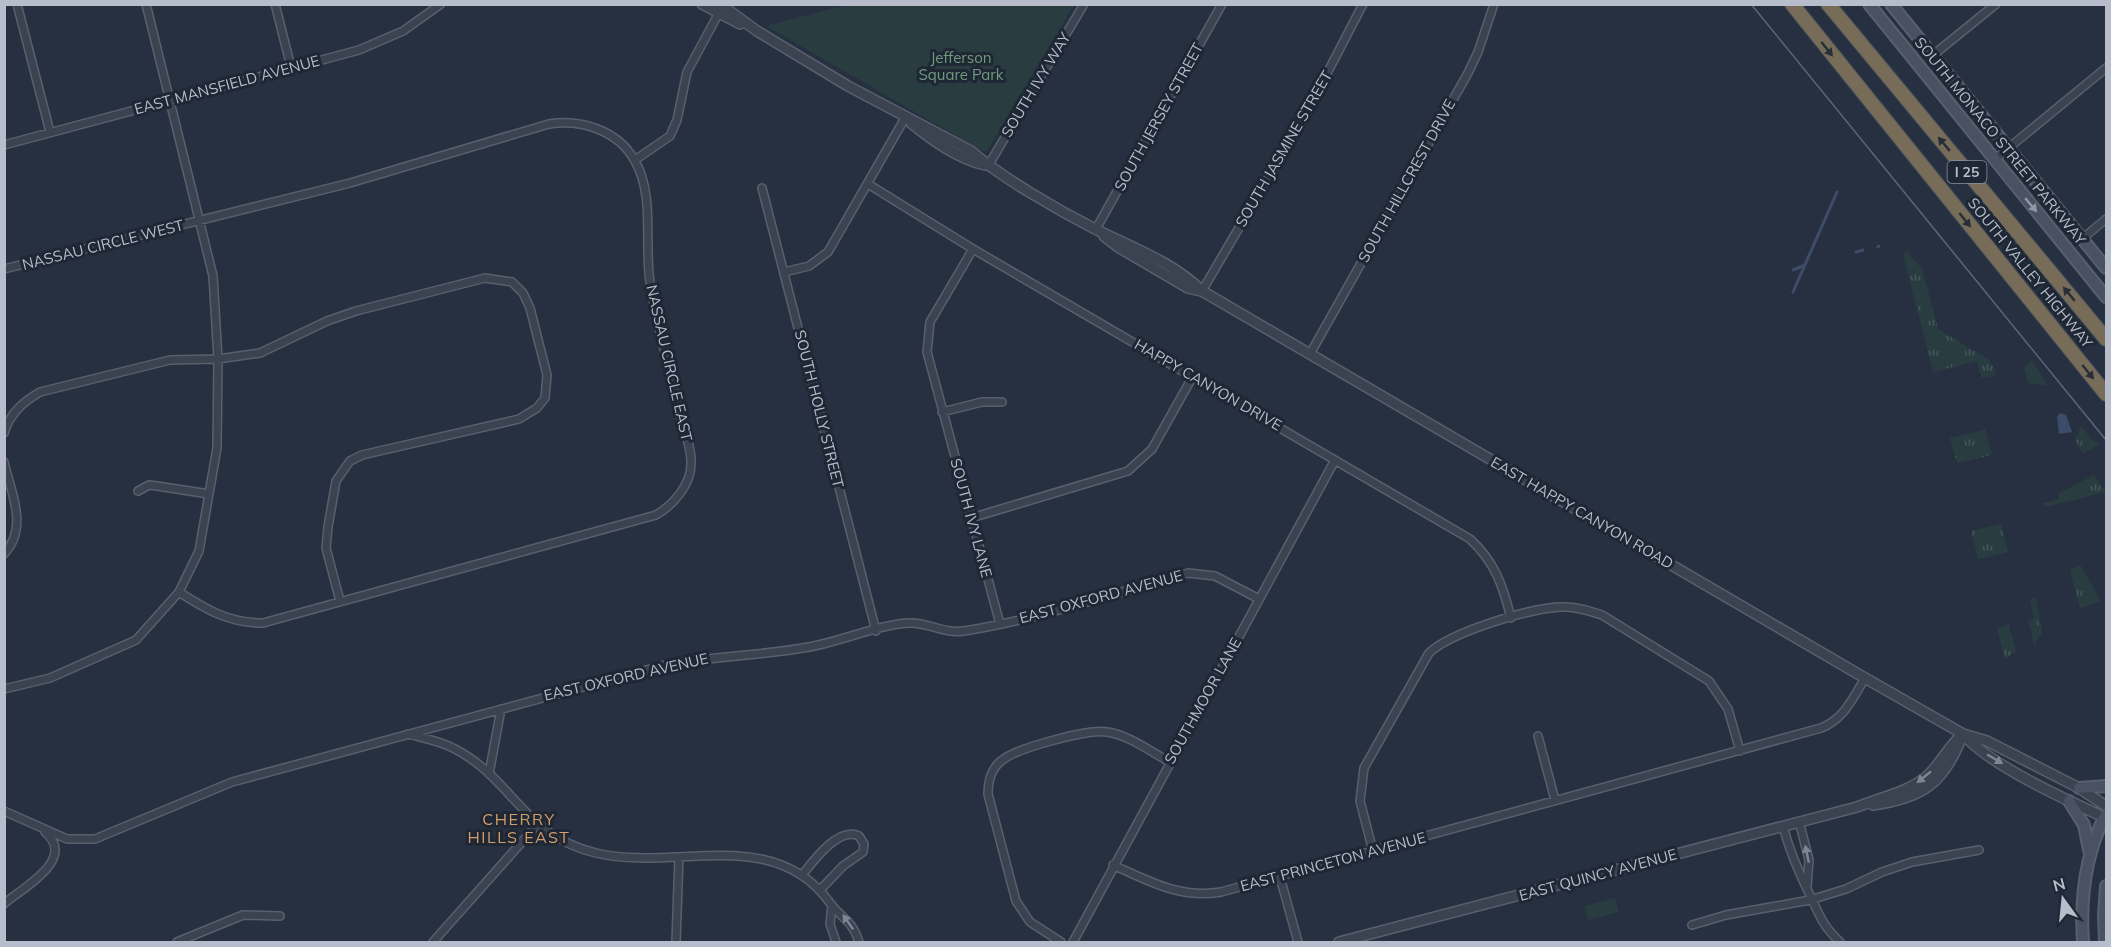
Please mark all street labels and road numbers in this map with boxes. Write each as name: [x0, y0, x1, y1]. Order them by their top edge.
street label: SOUTH IVY WAY: [997, 28, 1075, 141]
street label: SOUTH MONACO STREET PARKWAY: [1911, 33, 2091, 249]
street label: SOUTH JERSEY STREET: [1110, 39, 1207, 194]
street label: EAST MANSFIELD AVENUE: [132, 51, 322, 118]
street label: SOUTH JASMINE STREET: [1231, 67, 1336, 230]
street label: SOUTH HILLCREST DRIVE: [1354, 96, 1459, 266]
road number: I 25: [1948, 161, 1986, 183]
street label: SOUTH VALLEY HIGHWAY: [1964, 194, 2097, 352]
street label: NASSAU CIRCLE WEST: [20, 215, 186, 274]
street label: NASSAU CIRCLE EAST: [642, 283, 697, 443]
street label: SOUTH HOLLY STREET: [791, 328, 848, 490]
street label: HAPPY CANYON DRIVE: [1131, 335, 1286, 435]
street label: EAST HAPPY CANYON ROAD: [1487, 452, 1677, 573]
street label: SOUTH IVY LANE: [946, 456, 997, 580]
street label: EAST OXFORD AVENUE: [1017, 566, 1185, 627]
street label: SOUTHMOOR LANE: [1160, 634, 1245, 767]
street label: EAST OXFORD AVENUE: [542, 648, 710, 705]
street label: EAST PRINCETON AVENUE: [1238, 828, 1428, 895]
street label: EAST QUINCY AVENUE: [1517, 844, 1679, 905]

